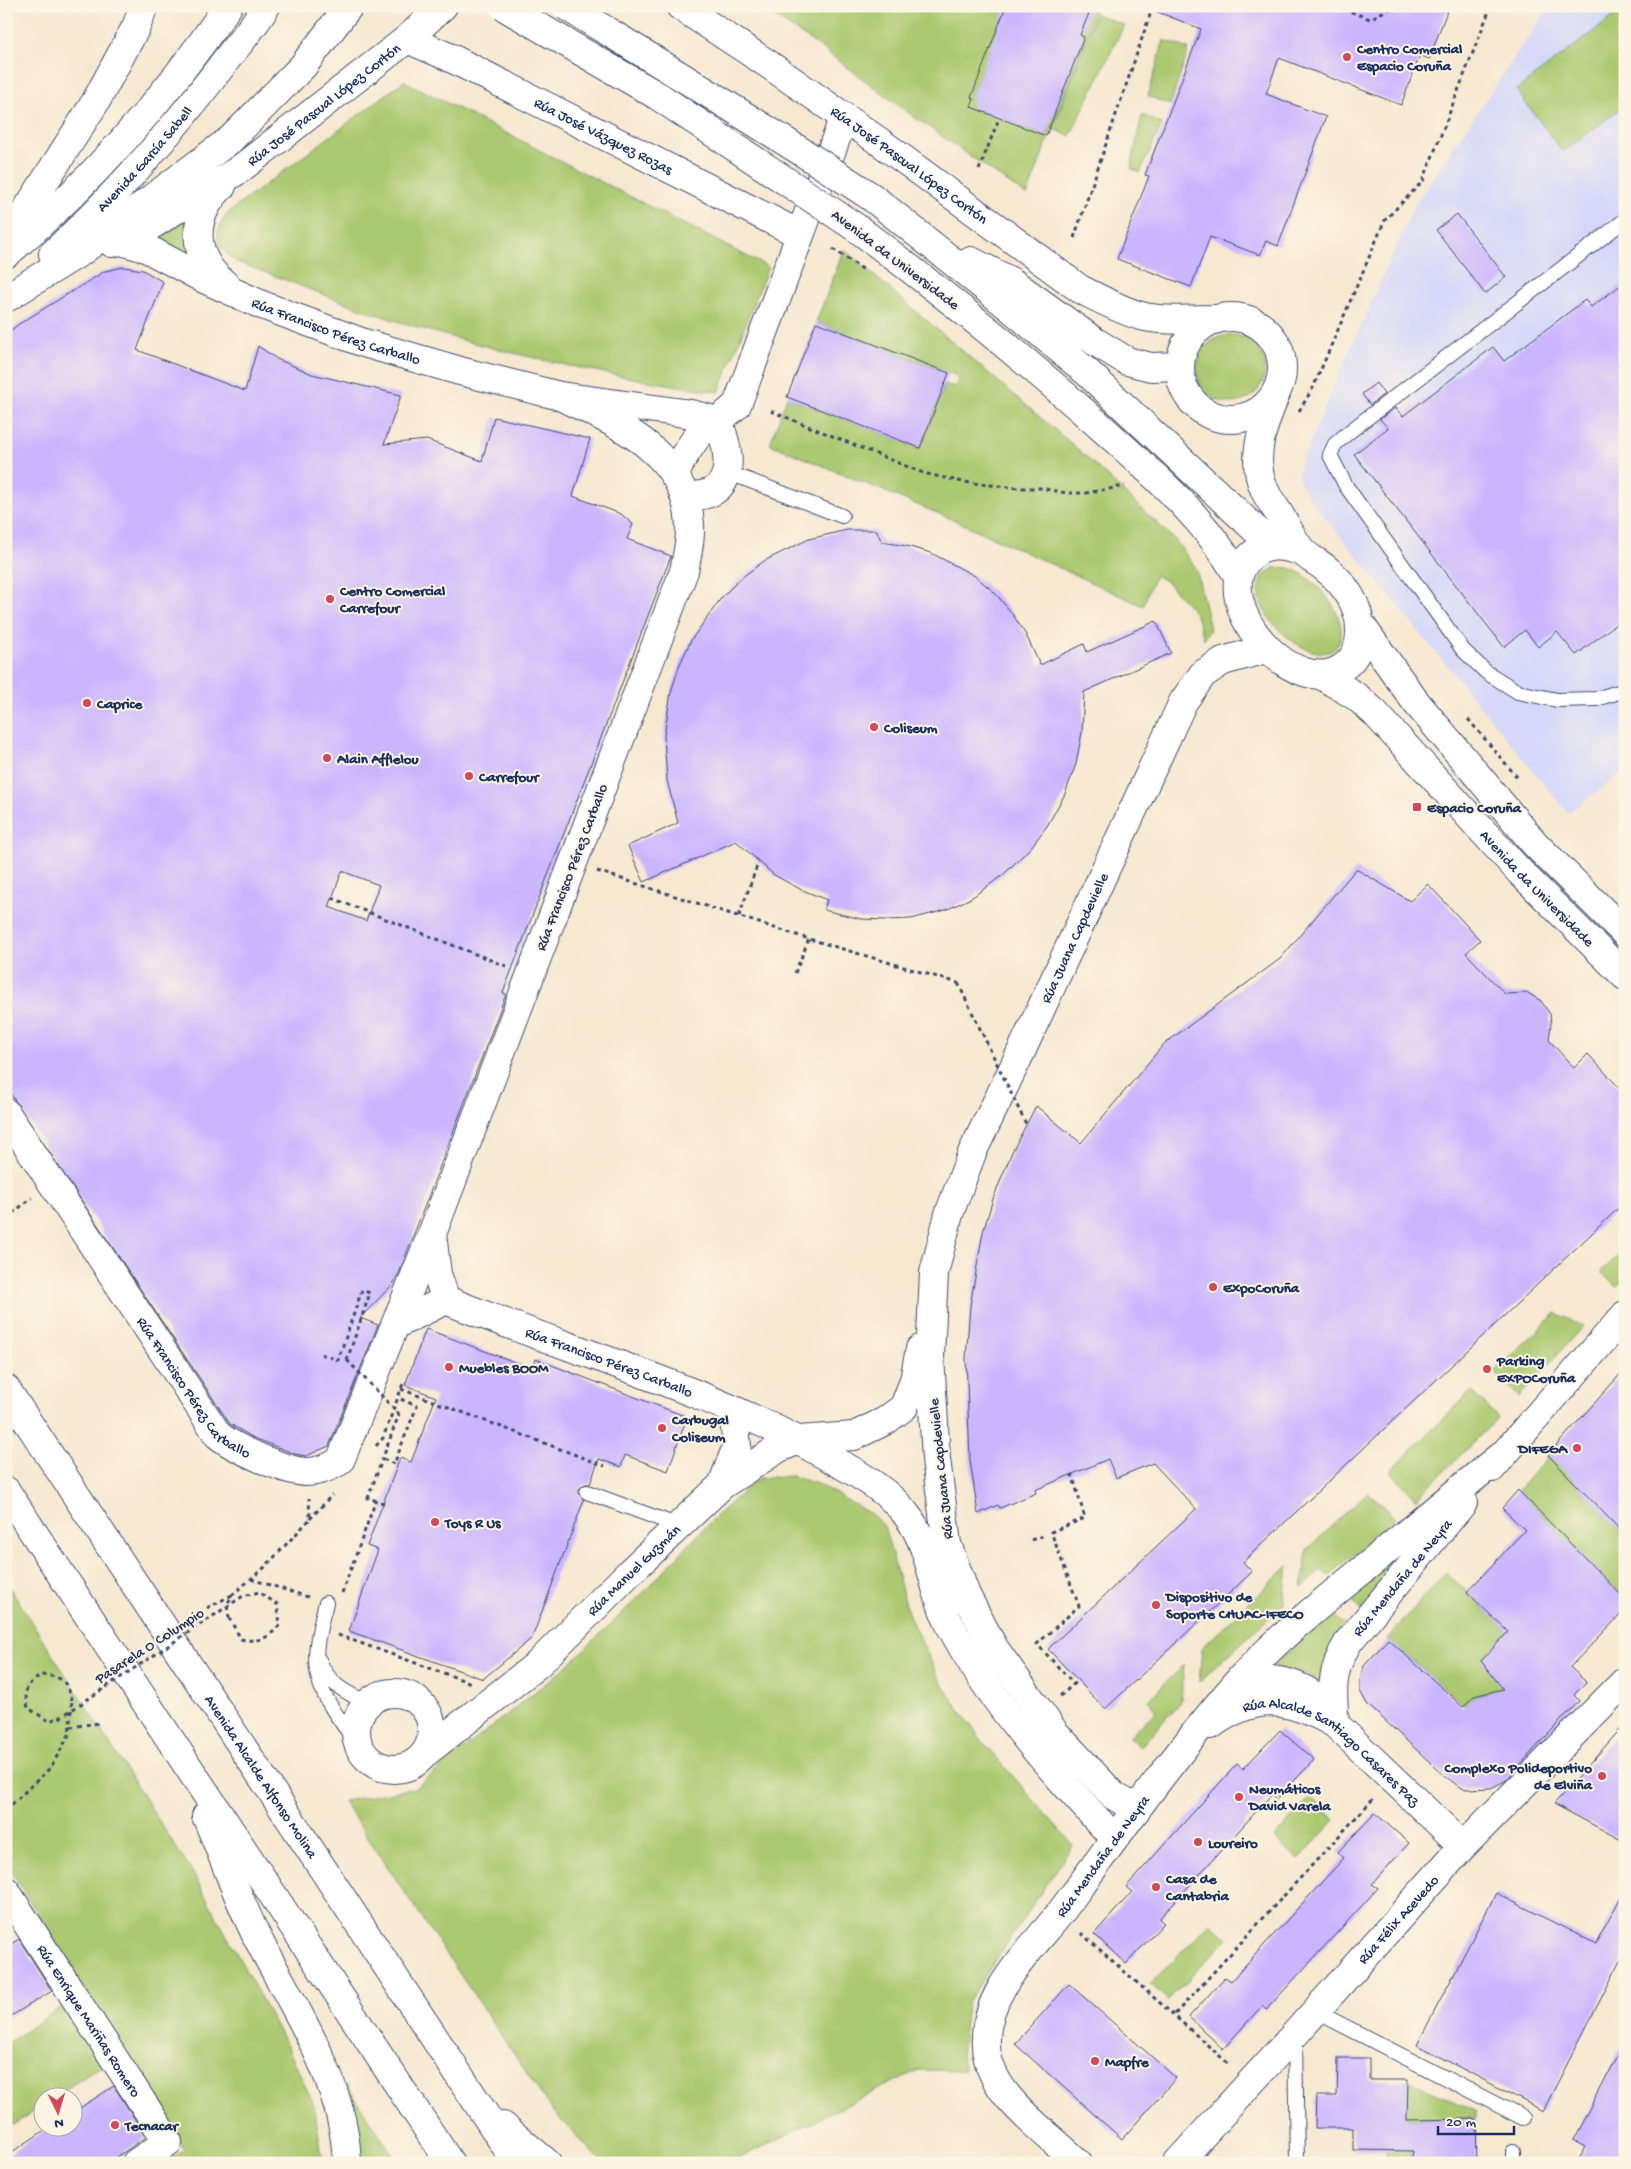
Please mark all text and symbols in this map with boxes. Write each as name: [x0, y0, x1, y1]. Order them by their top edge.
street label: Rúa José Pascual López Cortón: [244, 40, 405, 171]
place label: Centro Comercial Espacio Coruña: [1356, 41, 1463, 76]
marker: Centro Comercial Espacio Coruña: [1341, 51, 1353, 63]
street label: Rúa José Vázquez Rozas: [531, 94, 675, 180]
street label: Avenida García Sabell: [94, 103, 197, 217]
street label: Rúa José Pascual López Cortón: [826, 103, 991, 229]
street label: Avenida da Universidade: [827, 206, 963, 315]
street label: Rúa Francisco Pérez Carballo: [248, 295, 422, 370]
place label: Centro Comercial Carrefour: [339, 583, 446, 618]
marker: Centro Comercial Carrefour: [324, 593, 336, 605]
place label: Caprice: [96, 696, 144, 714]
marker: Caprice: [81, 697, 93, 709]
place label: Coliseum: [883, 720, 938, 738]
marker: Coliseum: [868, 721, 880, 733]
place label: Alain Afflelou: [336, 751, 420, 769]
marker: Alain Afflelou: [321, 752, 333, 764]
place label: Carrefour: [478, 769, 540, 787]
marker: Carrefour: [463, 770, 475, 782]
street label: Rúa Francisco Pérez Carballo: [533, 782, 613, 954]
place label: Espacio Coruña: [1427, 800, 1522, 818]
marker: Espacio Coruña: [1411, 801, 1423, 813]
street label: Avenida da Universidade: [1475, 827, 1597, 952]
street label: Rúa Juana Capdevielle: [1038, 870, 1114, 1007]
place label: ExpoCoruña: [1223, 1280, 1300, 1298]
marker: ExpoCoruña: [1207, 1281, 1219, 1293]
street label: Rúa Francisco Pérez Carballo: [132, 1314, 253, 1464]
street label: Rúa Francisco Pérez Carballo: [522, 1324, 695, 1403]
place label: Parking EXPOCoruña: [1496, 1353, 1576, 1388]
place label: Muebles BOOM: [459, 1360, 549, 1378]
marker: Muebles BOOM: [443, 1361, 455, 1373]
marker: Parking EXPOCoruña: [1481, 1363, 1493, 1375]
street label: Rúa Juana Capdevielle: [926, 1397, 958, 1540]
place label: Carbugal Coliseum: [671, 1412, 730, 1447]
marker: Carbugal Coliseum: [656, 1422, 668, 1434]
place label: DIFEGA: [1516, 1441, 1568, 1459]
marker: DIFEGA: [1571, 1442, 1583, 1454]
place label: Toys R Us: [444, 1515, 502, 1533]
marker: Toys R Us: [429, 1516, 441, 1528]
street label: Rúa Mendaña de Neyra: [1350, 1516, 1457, 1641]
street label: Rúa Manuel Guzmán: [584, 1522, 685, 1621]
place label: Dispositivo de Soporte CHUAC-IFECO: [1164, 1589, 1304, 1624]
marker: Dispositivo de Soporte CHUAC-IFECO: [1150, 1599, 1162, 1611]
street label: Pasarela O Columpio: [91, 1605, 208, 1689]
street label: Avenida Alcalde Alfonso Molina: [200, 1692, 321, 1863]
street label: Rúa Alcalde Santiago Casares Paz: [1240, 1695, 1423, 1811]
place label: Complexo Polideportivo de Elviña: [1443, 1760, 1593, 1795]
marker: Complexo Polideportivo de Elviña: [1596, 1770, 1608, 1782]
place label: Neumáticos David Varela: [1247, 1781, 1331, 1816]
marker: Neumáticos David Varela: [1233, 1791, 1245, 1803]
street label: Rúa Mendaña de Neyra: [1053, 1792, 1155, 1922]
place label: Loureiro: [1208, 1835, 1258, 1853]
marker: Loureiro: [1192, 1836, 1204, 1848]
place label: Casa de Cantabria: [1165, 1871, 1230, 1906]
street label: Rúa Félix Acevedo: [1355, 1872, 1444, 1968]
marker: Casa de Cantabria: [1150, 1881, 1162, 1893]
street label: Rúa Enrique Mariñas Romero: [32, 1942, 144, 2101]
place label: Mapfre: [1105, 2054, 1150, 2072]
marker: Mapfre: [1089, 2055, 1101, 2067]
north arrow: [32, 2086, 82, 2136]
scale bar: [1438, 2104, 1515, 2136]
text: N: [54, 2114, 64, 2131]
text: 20 m: [1446, 2114, 1476, 2132]
place label: Tecnacar: [124, 2118, 179, 2136]
marker: Tecnacar: [109, 2119, 121, 2131]

